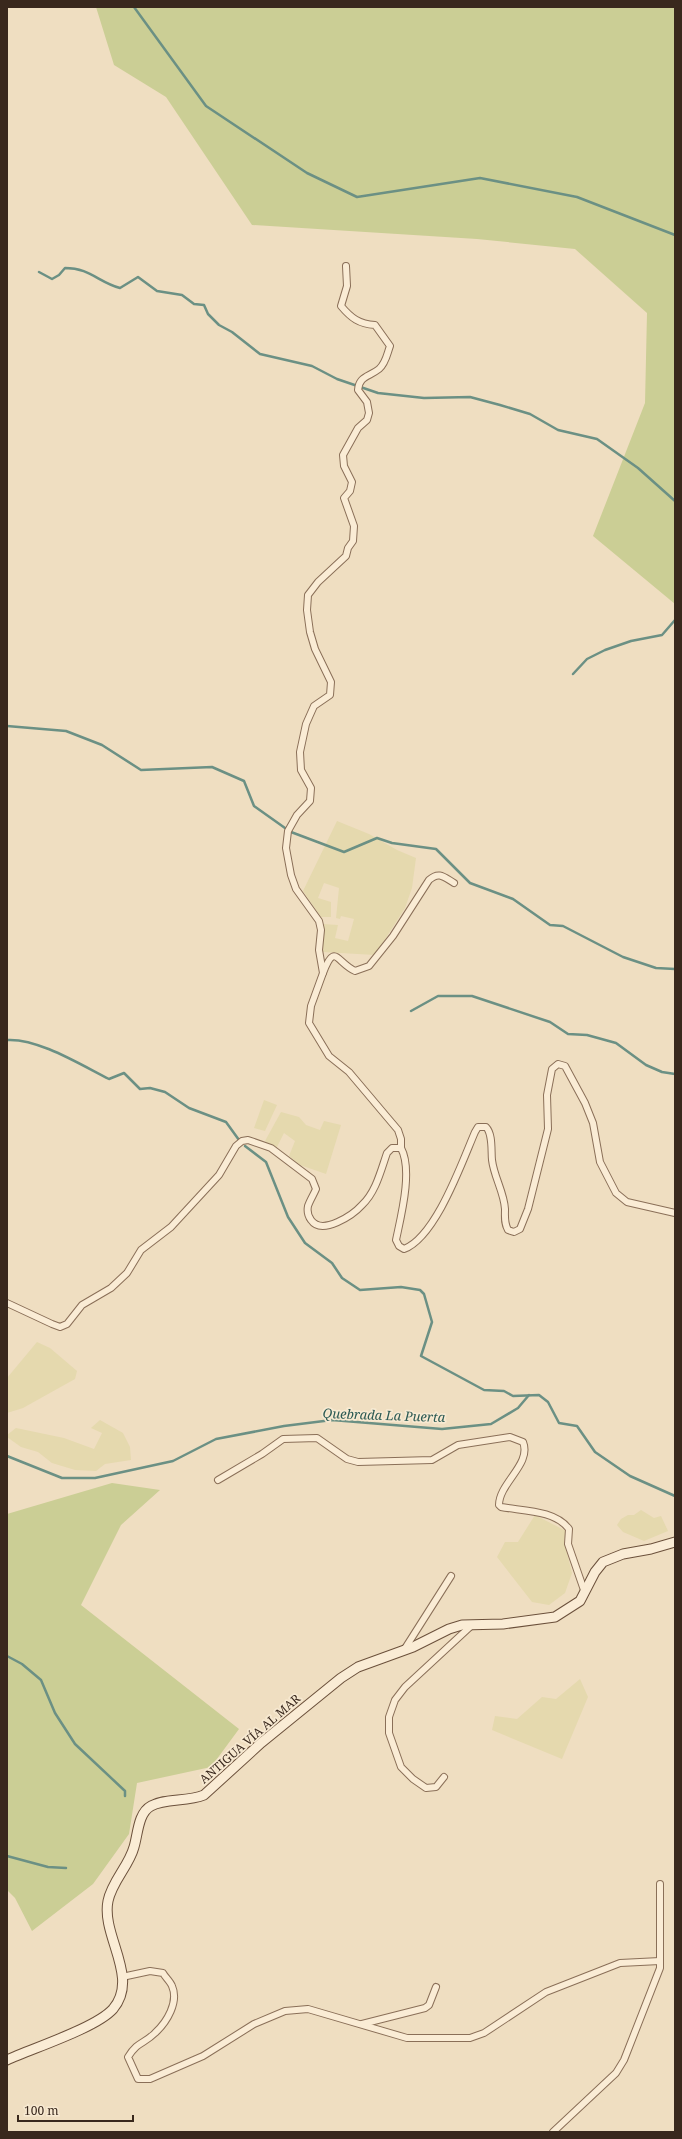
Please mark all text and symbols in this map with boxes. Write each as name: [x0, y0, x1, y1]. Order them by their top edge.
water label: Quebrada La Puerta: [322, 1404, 446, 1426]
street label: ANTIGUA VÍA AL MAR: [196, 1690, 304, 1787]
scale bar: [18, 2097, 133, 2123]
text: 100 m: [24, 2102, 59, 2119]

